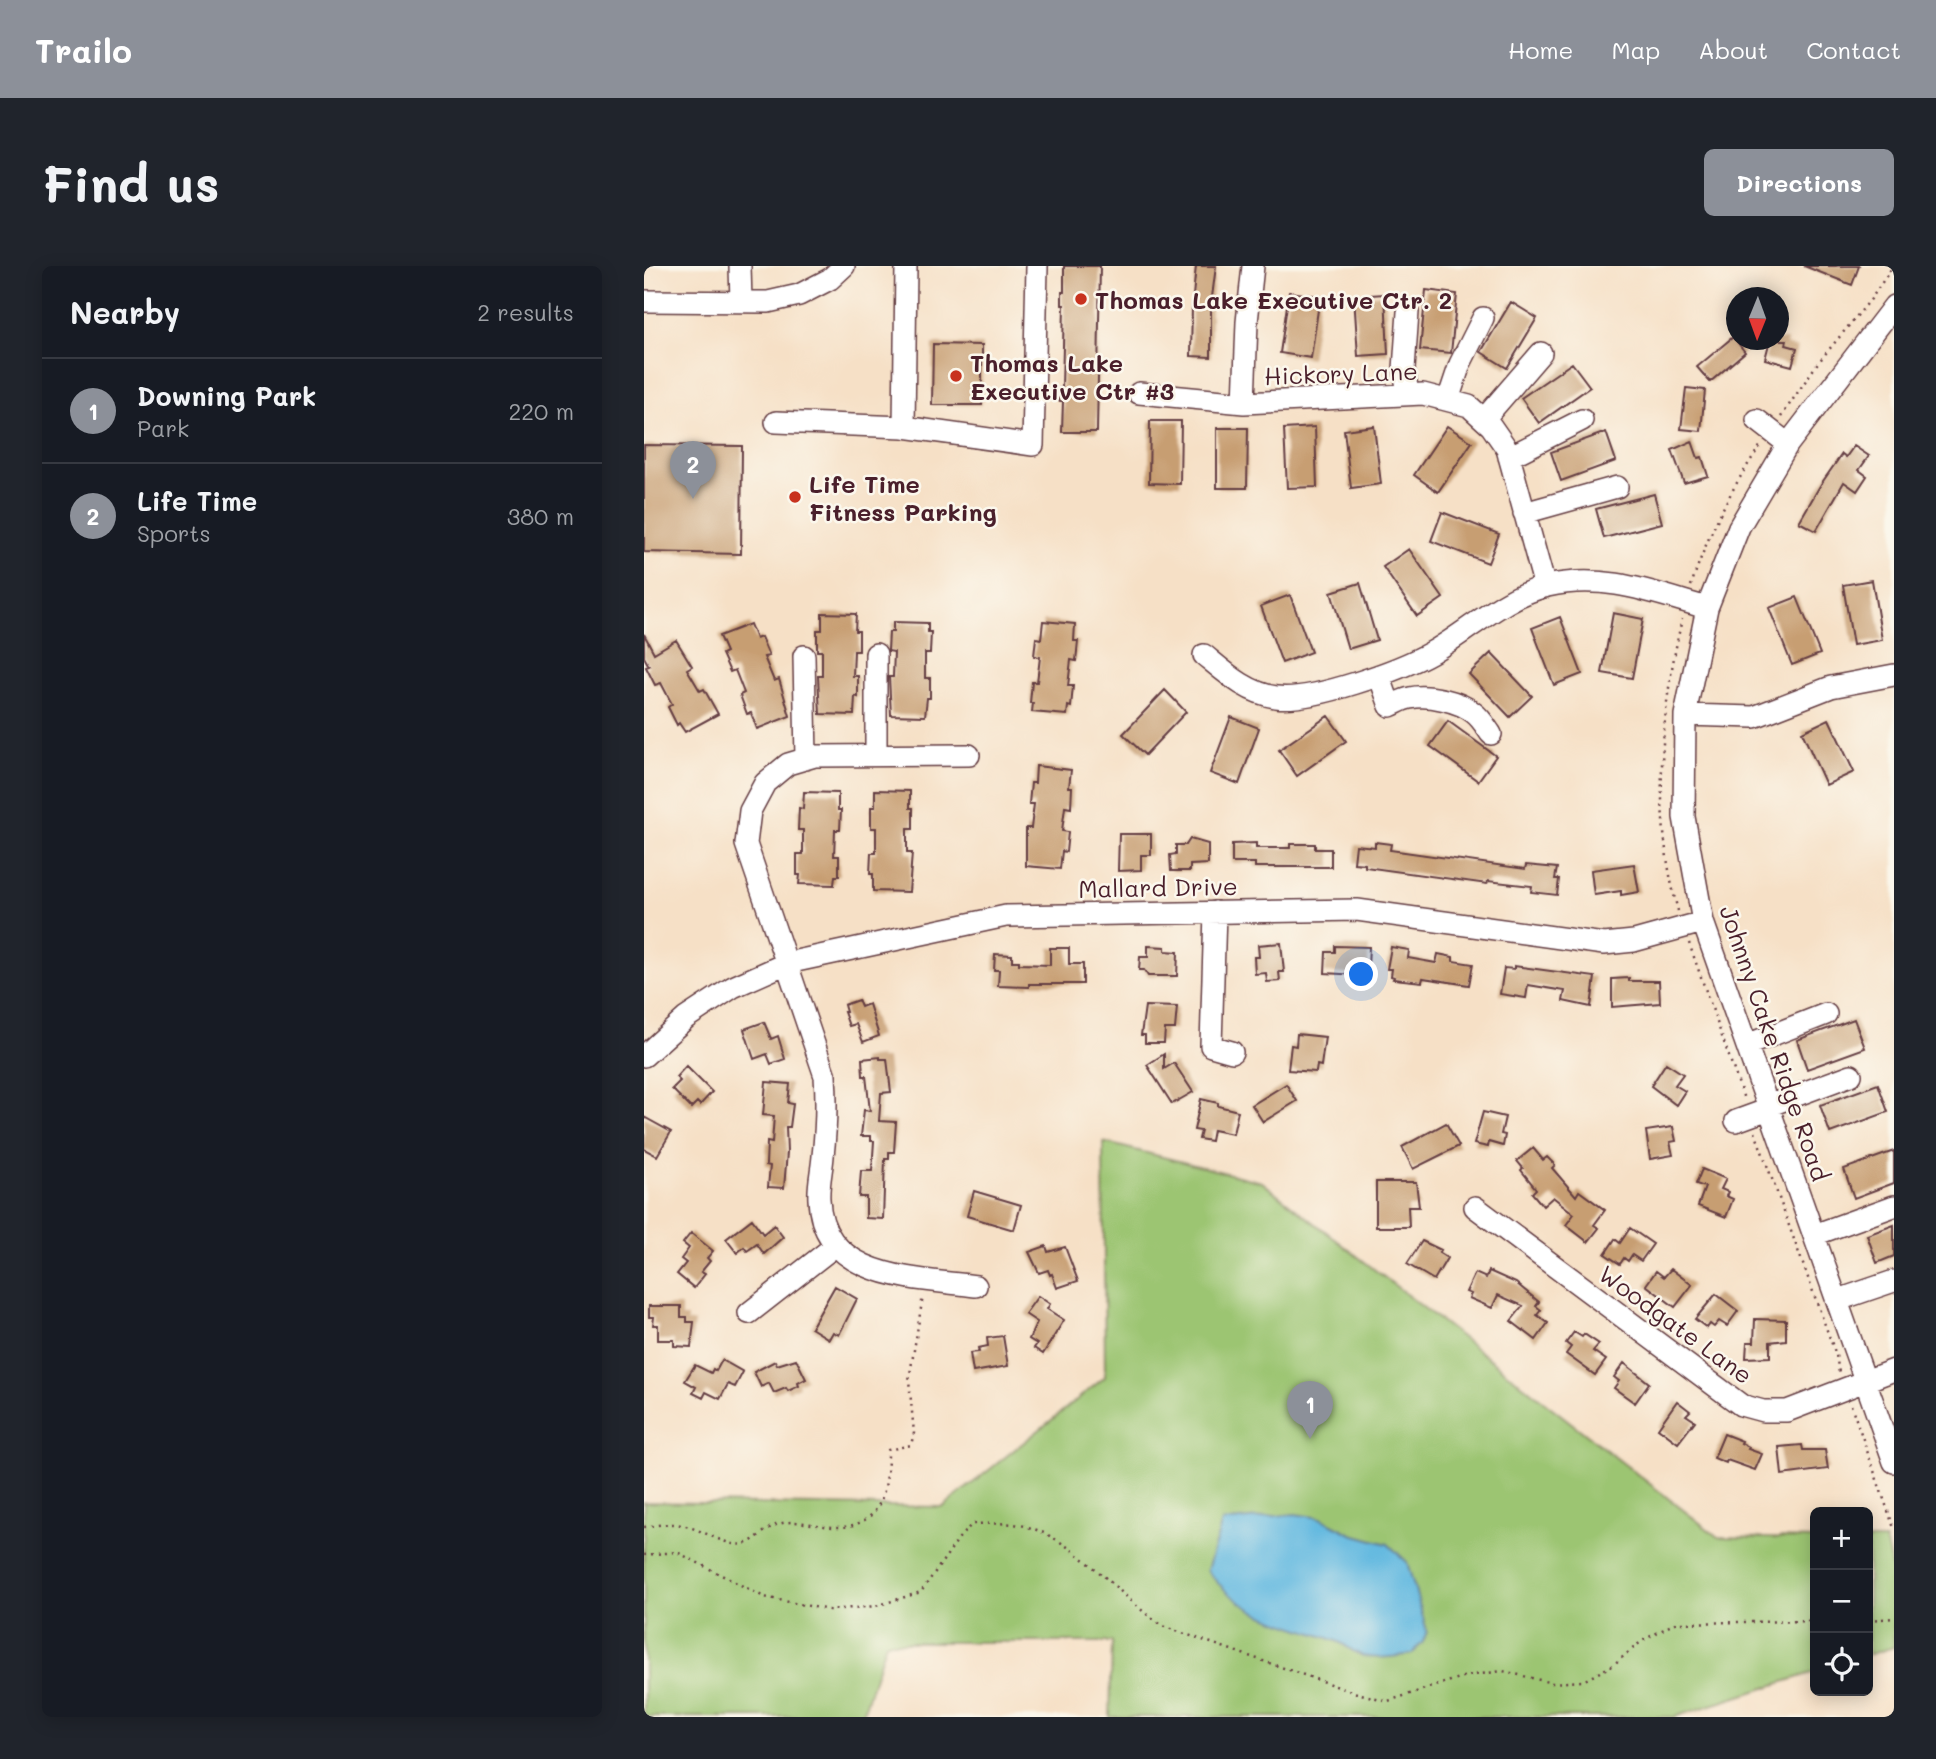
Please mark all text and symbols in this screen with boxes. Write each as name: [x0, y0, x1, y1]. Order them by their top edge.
text: Trailo: [35, 28, 132, 71]
text: Home: [1508, 34, 1573, 65]
text: Map: [1611, 34, 1660, 65]
text: About: [1698, 34, 1768, 65]
text: Contact: [1806, 34, 1901, 65]
button: Directions: [1704, 149, 1894, 216]
text: Find us: [42, 151, 220, 214]
place label: Thomas Lake Executive Ctr. 2: [1095, 284, 1452, 315]
north arrow: [1726, 287, 1789, 350]
marker: Thomas Lake Executive Ctr. 2: [1073, 291, 1089, 307]
text: Nearby: [70, 292, 180, 332]
text: 2 results: [477, 297, 574, 327]
place label: Thomas Lake Executive Ctr #3: [970, 347, 1174, 406]
street label: Hickory Lane: [1264, 355, 1418, 391]
marker: Thomas Lake Executive Ctr #3: [948, 368, 964, 384]
text: Downing Park: [137, 379, 316, 413]
text: 1: [88, 396, 98, 426]
text: 220 m: [508, 396, 574, 426]
text: Park: [137, 413, 189, 443]
pin: 2: [670, 441, 716, 499]
place label: Life Time Fitness Parking: [809, 468, 997, 527]
text: Life Time: [137, 484, 257, 518]
marker: Life Time Fitness Parking: [787, 489, 803, 505]
text: 2: [87, 501, 99, 531]
text: 380 m: [507, 501, 574, 531]
text: Sports: [137, 518, 211, 548]
street label: Mallard Drive: [1078, 870, 1238, 904]
street label: Johnny Cake Ridge Road: [1713, 901, 1837, 1185]
your location: [1344, 957, 1378, 991]
street label: Woodgate Lane: [1593, 1258, 1759, 1390]
pin: 1: [1287, 1381, 1333, 1439]
map controls: [1810, 1507, 1873, 1696]
button: +: [1810, 1507, 1873, 1570]
button: −: [1810, 1570, 1873, 1633]
button: locate: [1810, 1633, 1873, 1696]

